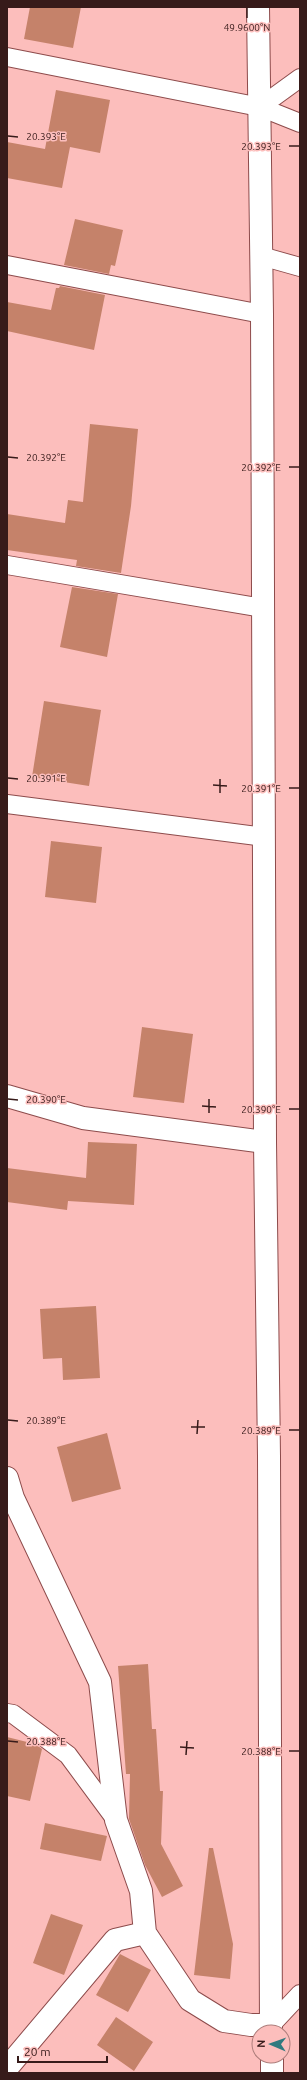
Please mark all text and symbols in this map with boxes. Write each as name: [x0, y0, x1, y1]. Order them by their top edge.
text: 49.9600°N: [224, 22, 270, 33]
text: 20.393°E: [26, 131, 66, 142]
text: 20.393°E: [241, 141, 281, 152]
text: 20.392°E: [26, 452, 66, 463]
text: 20.392°E: [241, 462, 281, 473]
text: 20.391°E: [26, 773, 66, 784]
text: 20.391°E: [241, 783, 281, 794]
text: 20.390°E: [26, 1094, 66, 1105]
text: 20.390°E: [241, 1104, 281, 1115]
text: 20.389°E: [26, 1415, 66, 1426]
text: 20.389°E: [241, 1425, 281, 1436]
text: 20.388°E: [26, 1736, 66, 1747]
text: 20.388°E: [241, 1746, 281, 1757]
north arrow: [251, 2024, 291, 2064]
scale bar: [18, 2038, 107, 2064]
text: N: [255, 2039, 267, 2048]
text: 20 m: [24, 2045, 51, 2058]

